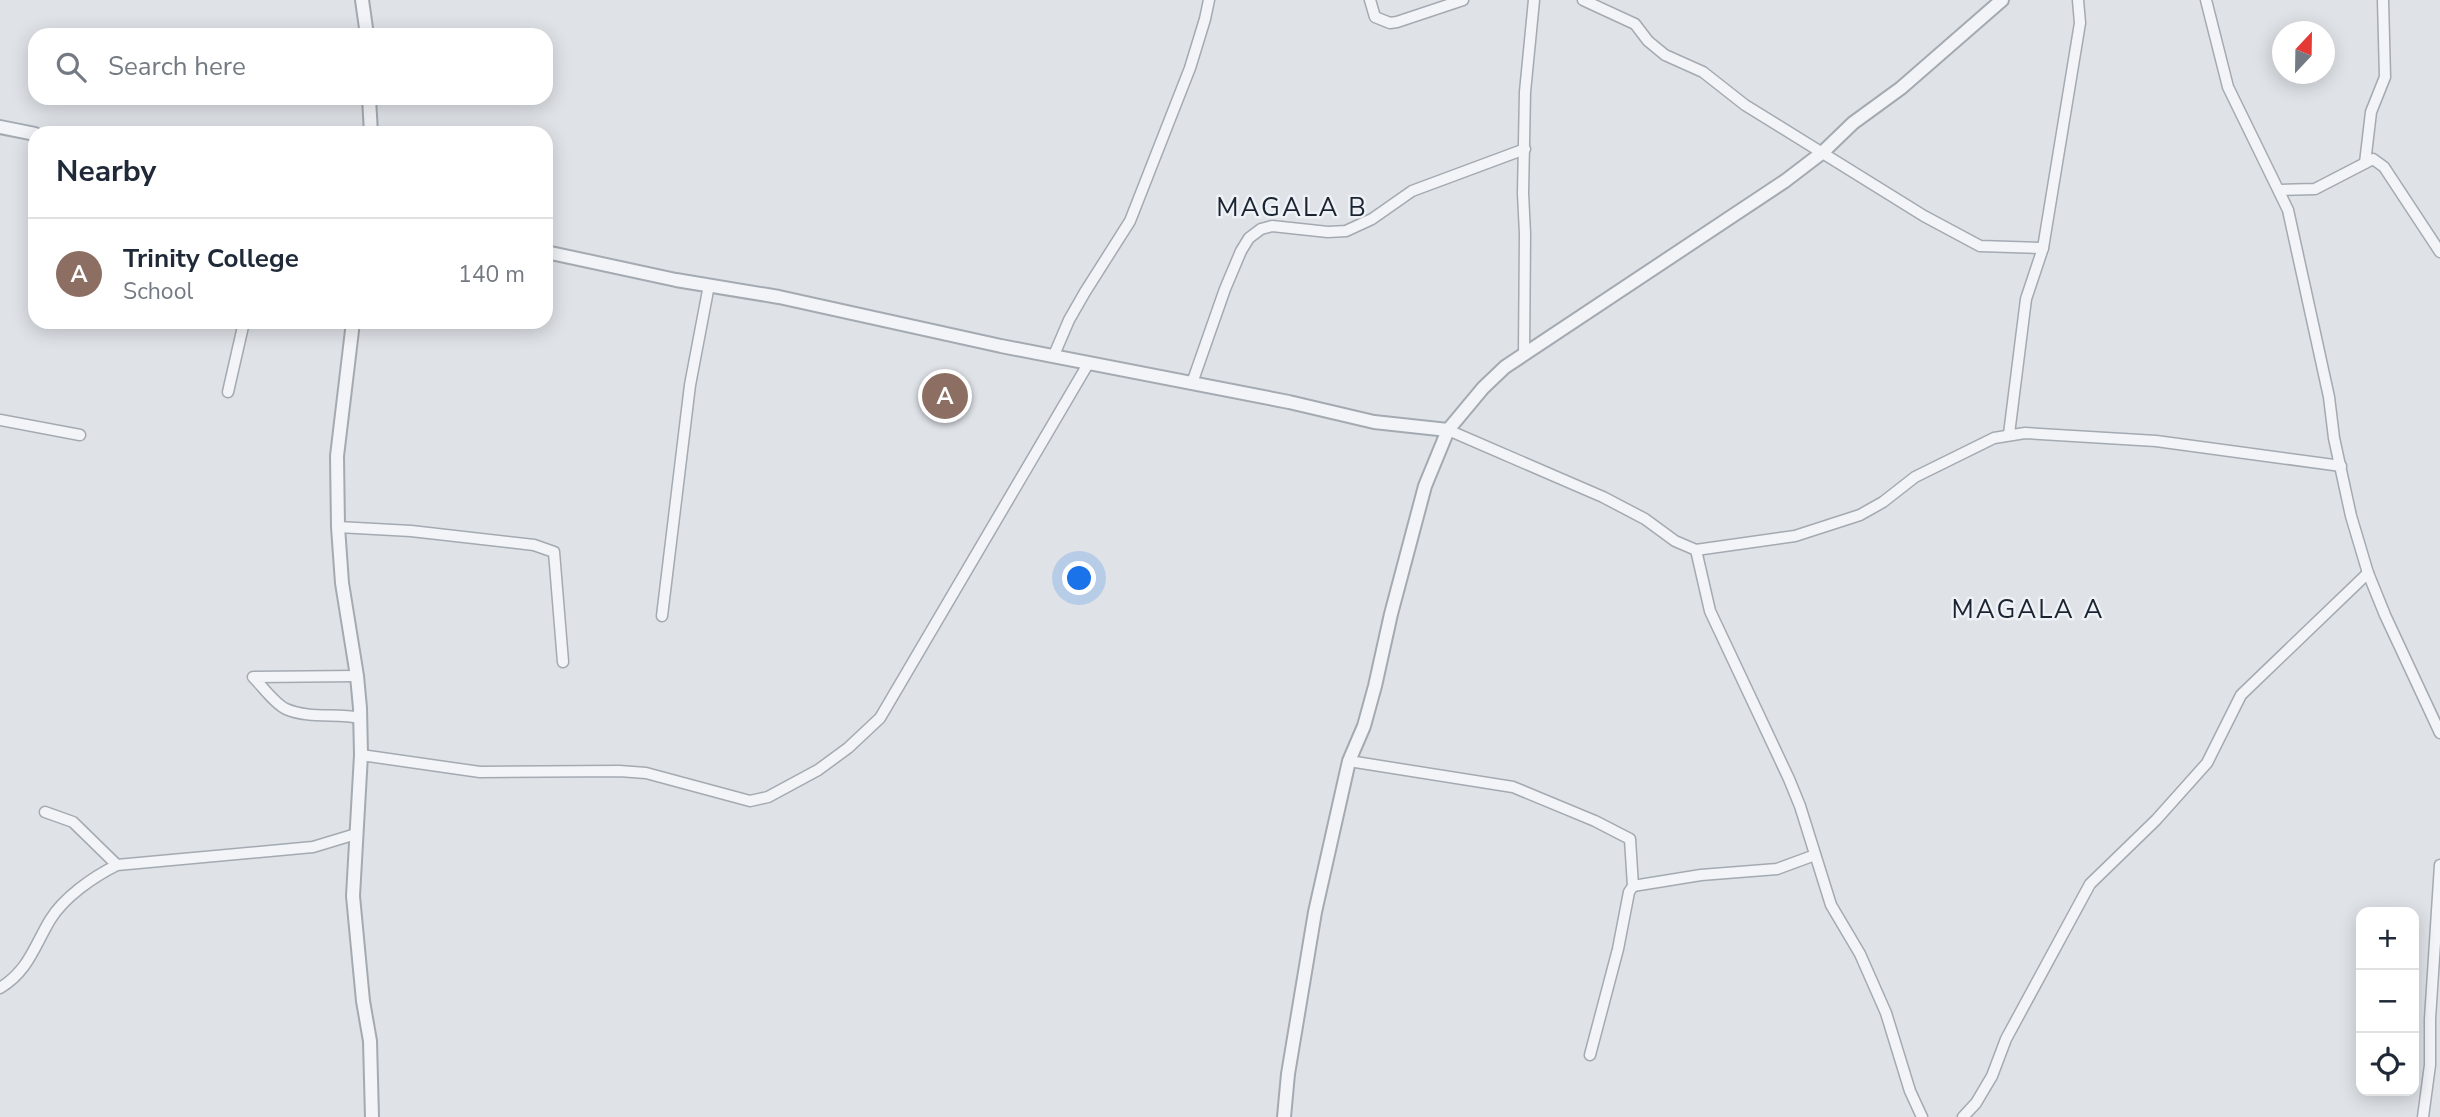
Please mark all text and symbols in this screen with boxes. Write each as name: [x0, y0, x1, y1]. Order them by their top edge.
north arrow: [2272, 21, 2335, 84]
search box: [28, 28, 553, 105]
icon: search: [52, 48, 90, 86]
text: Search here: [108, 49, 246, 84]
text: Nearby: [56, 151, 156, 192]
district label: MAGALA B: [1216, 190, 1368, 225]
text: Trinity College: [123, 241, 299, 276]
text: A: [70, 259, 88, 290]
text: 140 m: [458, 259, 525, 290]
text: School: [123, 276, 193, 307]
pin: A: [922, 370, 968, 422]
your location: [1062, 561, 1096, 595]
district label: MAGALA A: [1952, 592, 2104, 627]
map controls: [2356, 907, 2419, 1096]
button: +: [2356, 907, 2419, 970]
button: −: [2356, 970, 2419, 1033]
button: locate: [2356, 1033, 2419, 1096]

